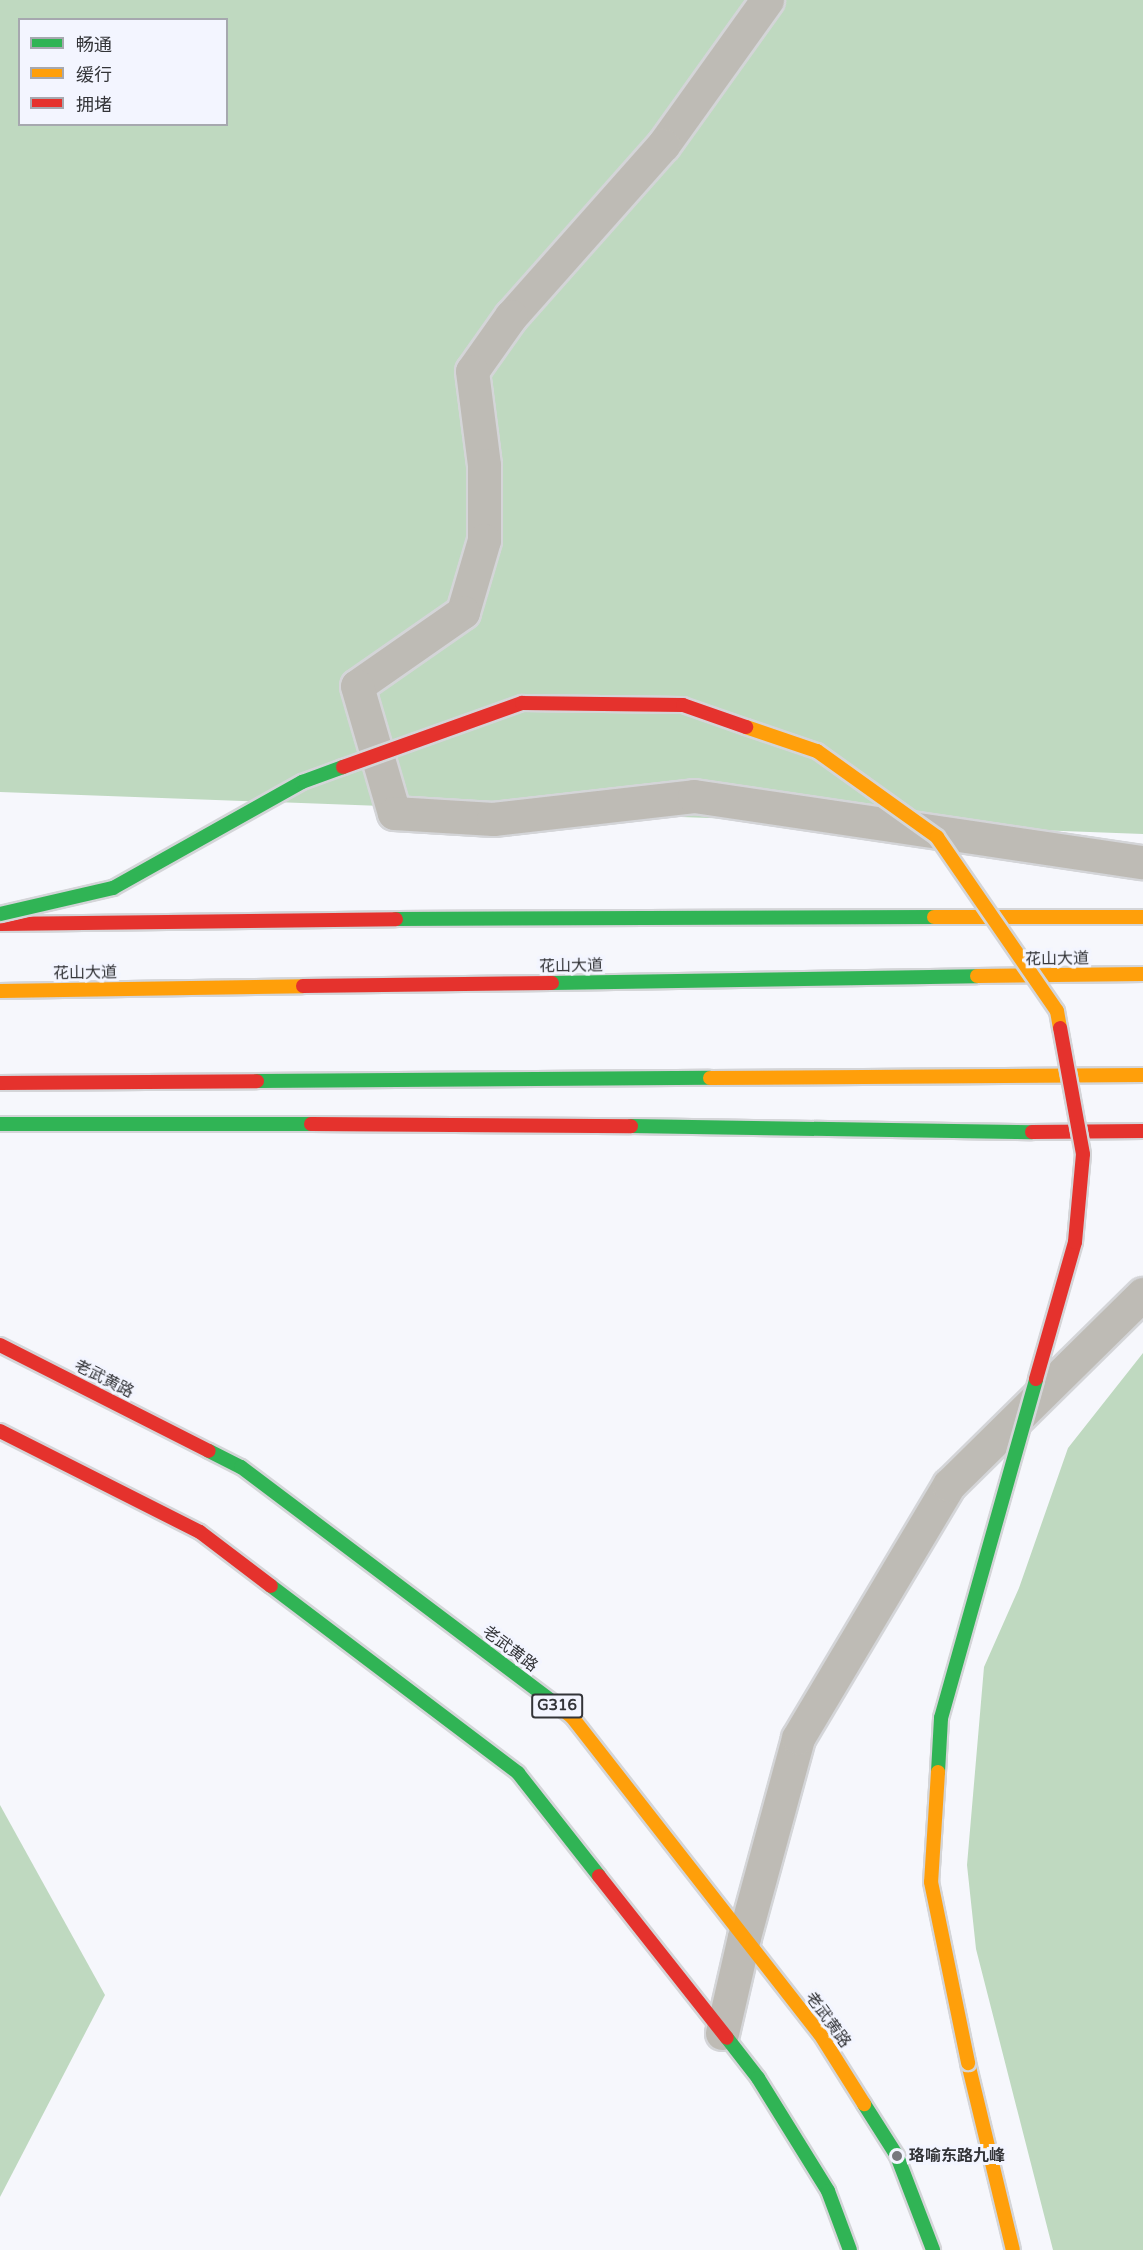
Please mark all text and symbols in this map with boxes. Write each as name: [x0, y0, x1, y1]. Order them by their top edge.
legend: [18, 18, 228, 126]
text: 畅通: [76, 34, 112, 56]
text: 缓行: [76, 64, 112, 86]
text: 拥堵: [76, 94, 112, 116]
street label: 花山大道: [1025, 949, 1089, 969]
street label: 花山大道: [539, 956, 603, 976]
street label: 花山大道: [53, 963, 117, 983]
street label: 老武黄路: [71, 1356, 137, 1402]
street label: 老武黄路: [479, 1622, 541, 1676]
road number: G316: [530, 1694, 584, 1718]
street label: 老武黄路: [801, 1988, 855, 2052]
place label: 珞喻东路九峰: [909, 2146, 1005, 2166]
marker: 珞喻东路九峰: [890, 2149, 904, 2163]

